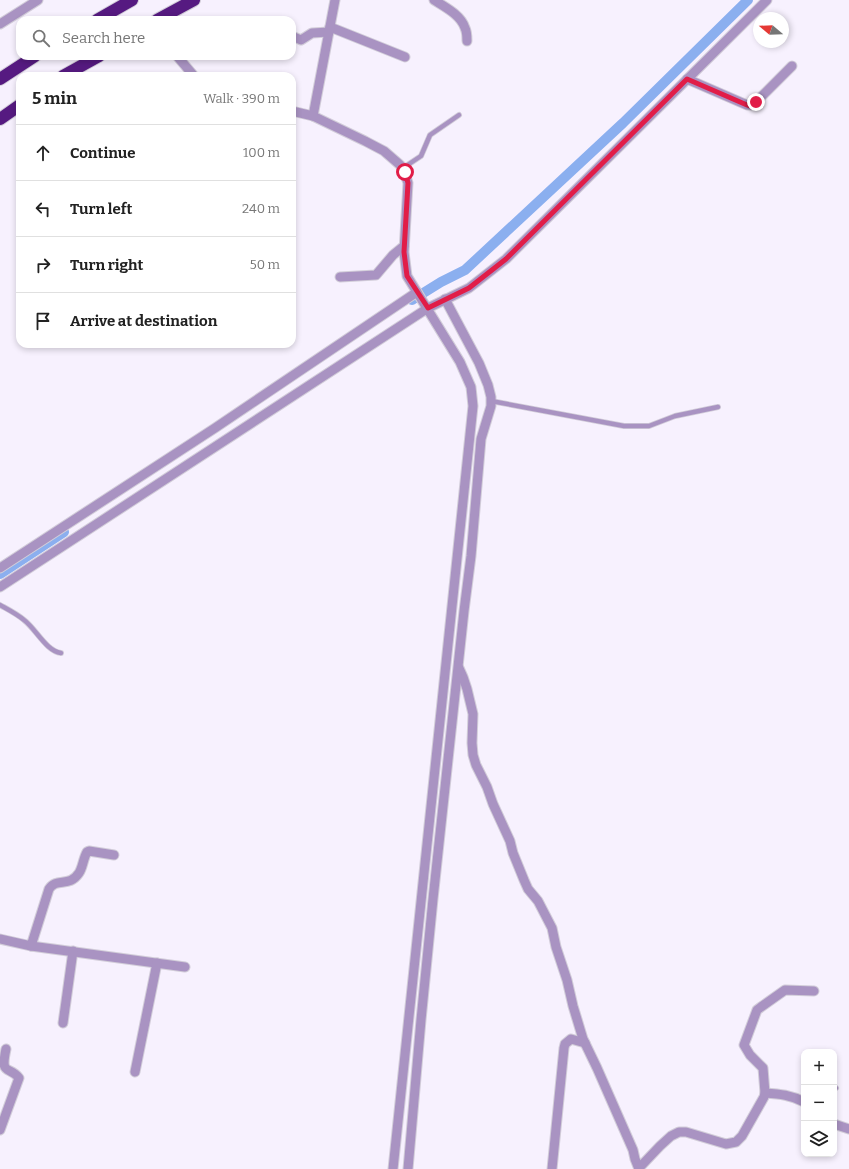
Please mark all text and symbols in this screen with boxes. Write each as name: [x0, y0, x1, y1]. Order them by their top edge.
north arrow: [753, 12, 789, 48]
search box: [16, 16, 296, 60]
icon: search: [30, 27, 52, 49]
text: Search here: [62, 29, 145, 47]
text: 5 min: [32, 88, 77, 109]
text: Walk · 390 m: [203, 91, 280, 106]
route end: [747, 93, 765, 111]
icon: ahead: [32, 142, 54, 164]
text: Continue: [70, 144, 136, 162]
text: 100 m: [243, 145, 280, 160]
route start: [396, 163, 414, 181]
icon: left: [32, 198, 54, 220]
text: Turn left: [70, 200, 132, 218]
text: 240 m: [242, 201, 280, 216]
icon: right: [32, 254, 54, 276]
text: Turn right: [70, 256, 143, 274]
text: 50 m: [250, 257, 280, 272]
icon: arrive: [32, 310, 54, 332]
text: Arrive at destination: [70, 312, 217, 330]
map controls: [801, 1049, 837, 1157]
button: +: [801, 1049, 837, 1085]
button: −: [801, 1085, 837, 1121]
button: layers: [801, 1121, 837, 1157]

